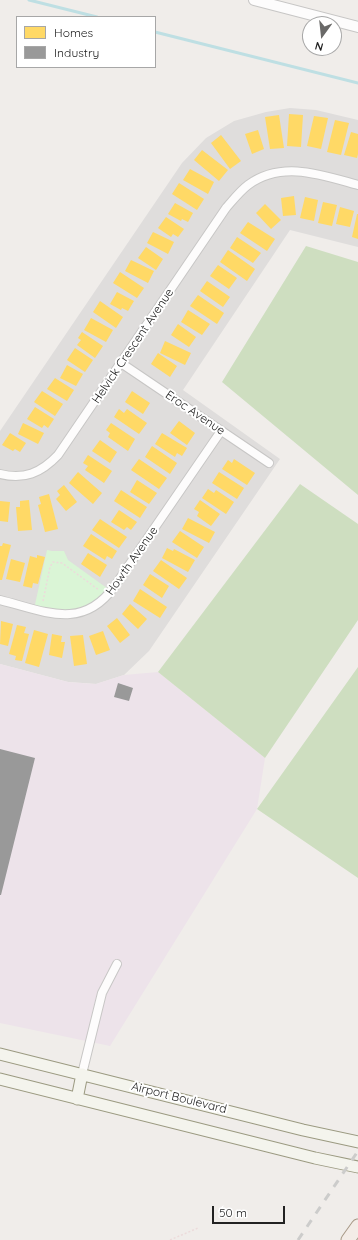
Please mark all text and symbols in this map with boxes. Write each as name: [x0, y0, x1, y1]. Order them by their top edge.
legend: [16, 16, 156, 68]
north arrow: [302, 16, 342, 56]
text: Homes: [54, 25, 93, 40]
text: N: [313, 39, 325, 54]
text: Industry: [54, 45, 99, 60]
street label: Helvick Crescent Avenue: [89, 286, 177, 406]
street label: Eroc Avenue: [162, 388, 228, 438]
street label: Howth Avenue: [103, 524, 161, 598]
street label: Airport Boulevard: [130, 1079, 228, 1117]
scale bar: [214, 1198, 287, 1224]
text: 50 m: [219, 1205, 247, 1220]

